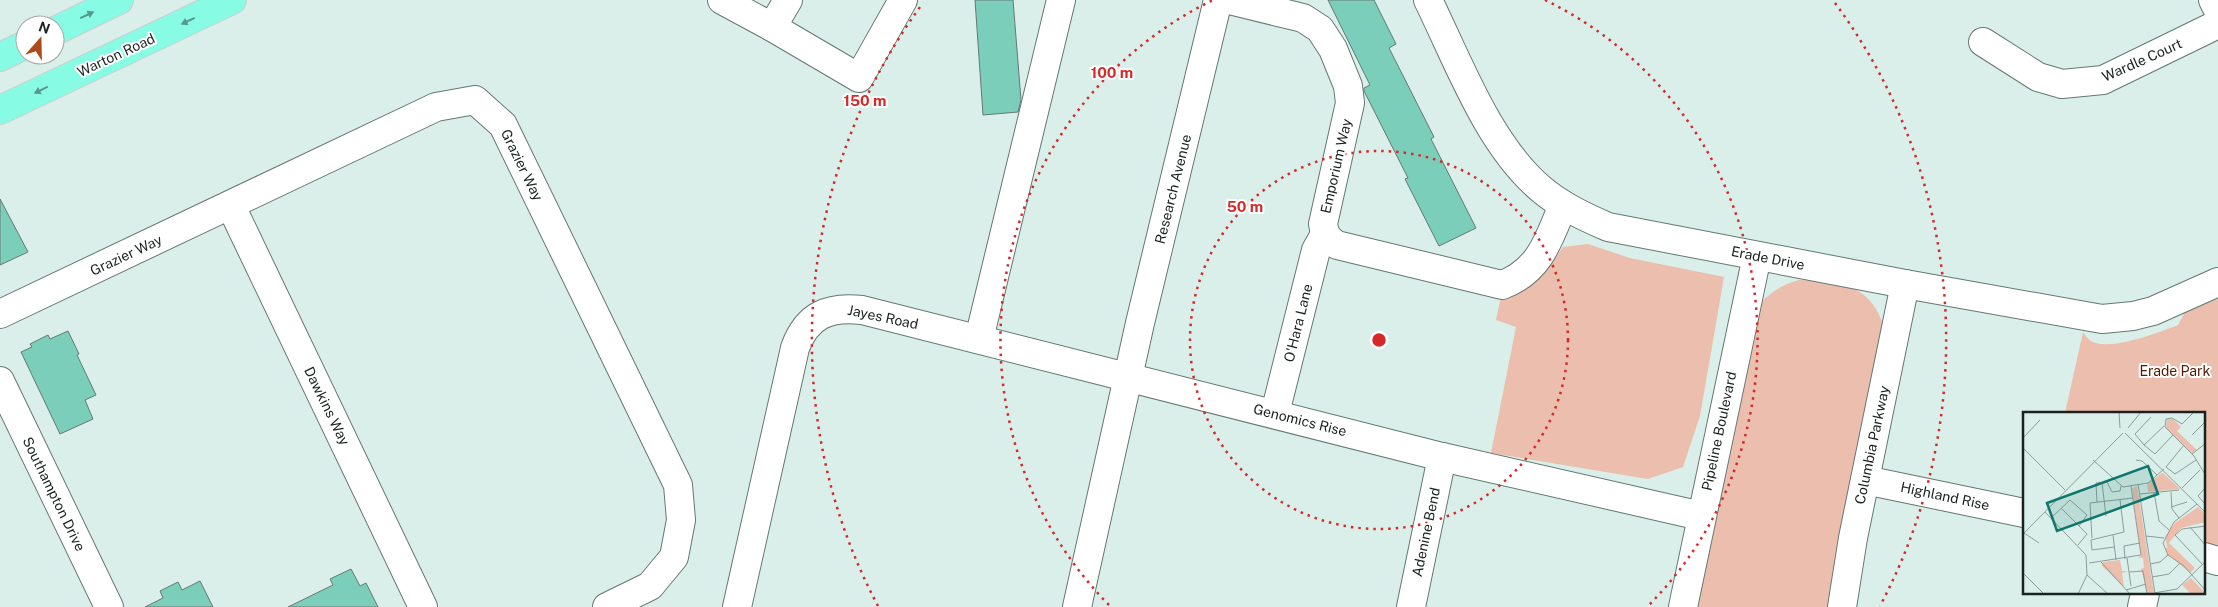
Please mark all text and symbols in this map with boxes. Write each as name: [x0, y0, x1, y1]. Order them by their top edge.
one-way arrow: [80, 11, 94, 19]
north arrow: [15, 15, 65, 65]
one-way arrow: [181, 17, 195, 25]
text: N: [37, 18, 52, 37]
street label: Warton Road: [75, 30, 157, 80]
street label: Wardle Court: [2100, 35, 2184, 85]
text: 100 m: [1091, 64, 1133, 81]
one-way arrow: [34, 87, 48, 95]
text: 150 m: [843, 92, 887, 109]
street label: Emporium Way: [1317, 116, 1355, 215]
street label: Grazier Way: [498, 127, 546, 204]
street label: Research Avenue: [1152, 133, 1194, 245]
text: 50 m: [1227, 198, 1263, 215]
street label: Grazier Way: [87, 231, 165, 279]
street label: Erade Drive: [1730, 243, 1806, 273]
street label: O'Hara Lane: [1281, 282, 1315, 364]
street label: Jayes Road: [846, 302, 920, 332]
centre of rings: [1370, 331, 1388, 349]
park label: Erade Park: [2140, 363, 2211, 379]
street label: Dawkins Way: [301, 364, 353, 448]
street label: Pipeline Boulevard: [1699, 370, 1739, 492]
street label: Columbia Parkway: [1852, 384, 1892, 506]
street label: Genomics Rise: [1252, 401, 1348, 439]
inset map: [2023, 412, 2206, 594]
street label: Southampton Drive: [19, 434, 89, 554]
street label: Highland Rise: [1899, 479, 1991, 513]
street label: Adenine Bend: [1409, 486, 1443, 578]

